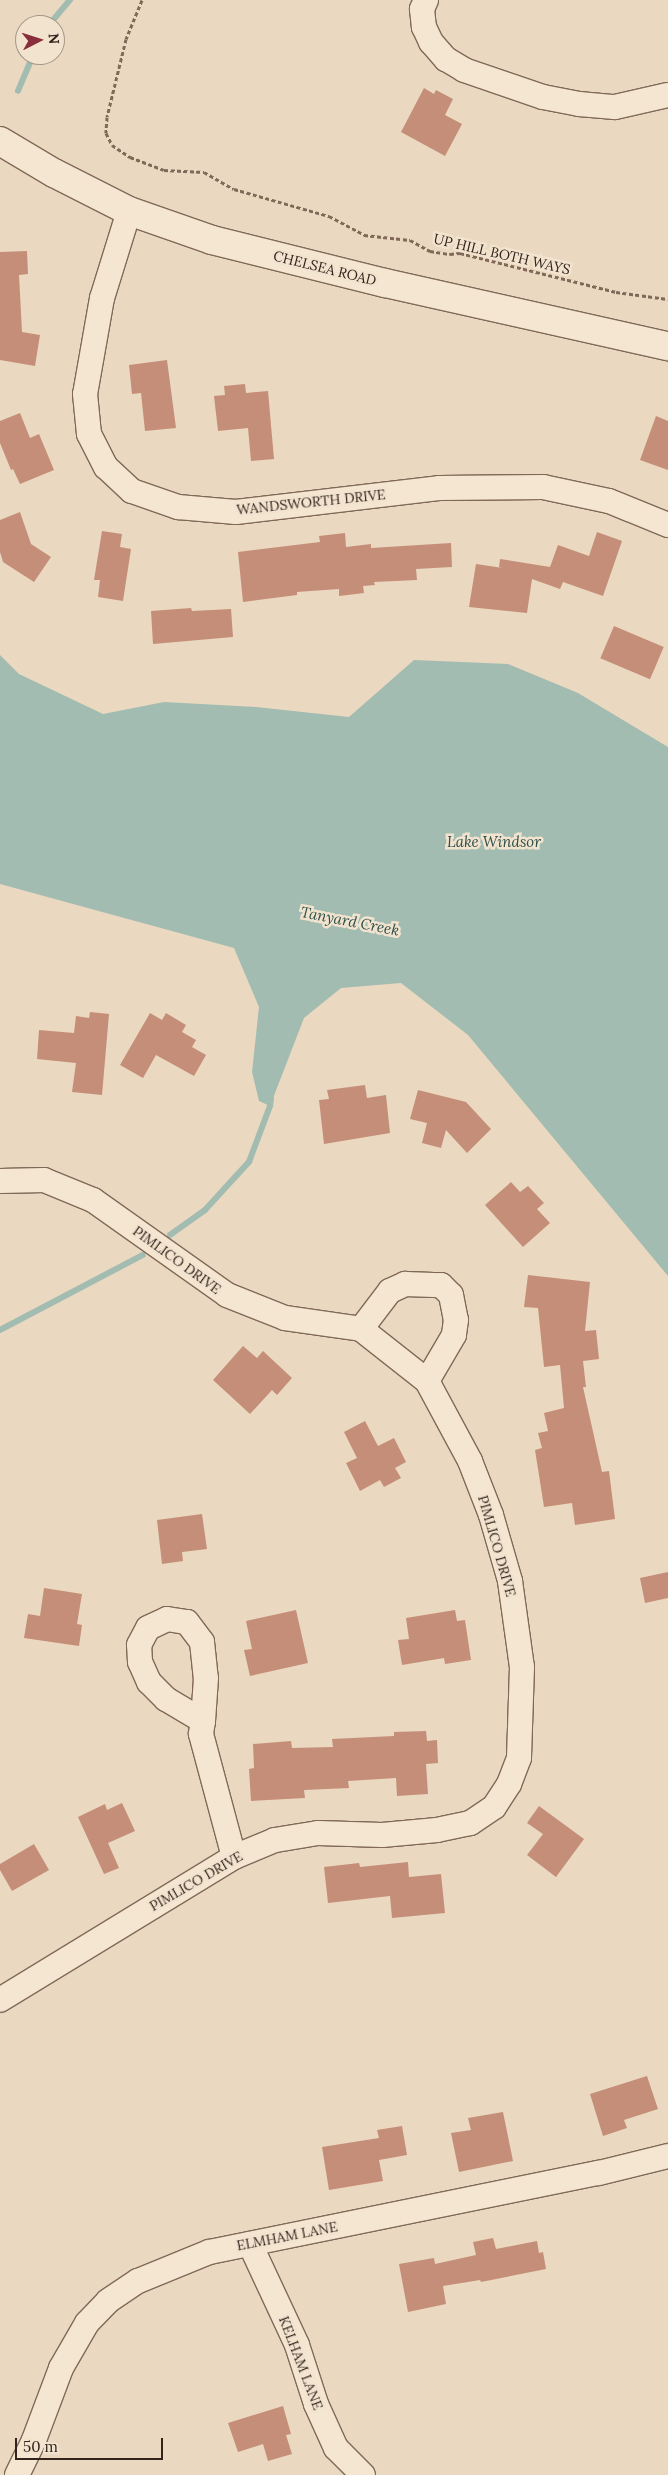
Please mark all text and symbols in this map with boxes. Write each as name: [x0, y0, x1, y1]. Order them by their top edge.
north arrow: [15, 15, 65, 65]
text: N: [45, 33, 63, 45]
street label: UP HILL BOTH WAYS: [432, 230, 572, 278]
street label: CHELSEA ROAD: [272, 247, 378, 289]
street label: WANDSWORTH DRIVE: [236, 486, 386, 518]
water label: Lake Windsor: [447, 833, 541, 851]
water label: Tanyard Creek: [299, 903, 401, 939]
street label: PIMLICO DRIVE: [130, 1222, 224, 1298]
street label: PIMLICO DRIVE: [474, 1493, 520, 1599]
street label: PIMLICO DRIVE: [146, 1848, 246, 1914]
street label: ELMHAM LANE: [235, 2218, 339, 2254]
street label: KELHAM LANE: [275, 2314, 327, 2412]
scale bar: [18, 2428, 165, 2460]
text: 50 m: [23, 2437, 58, 2456]

